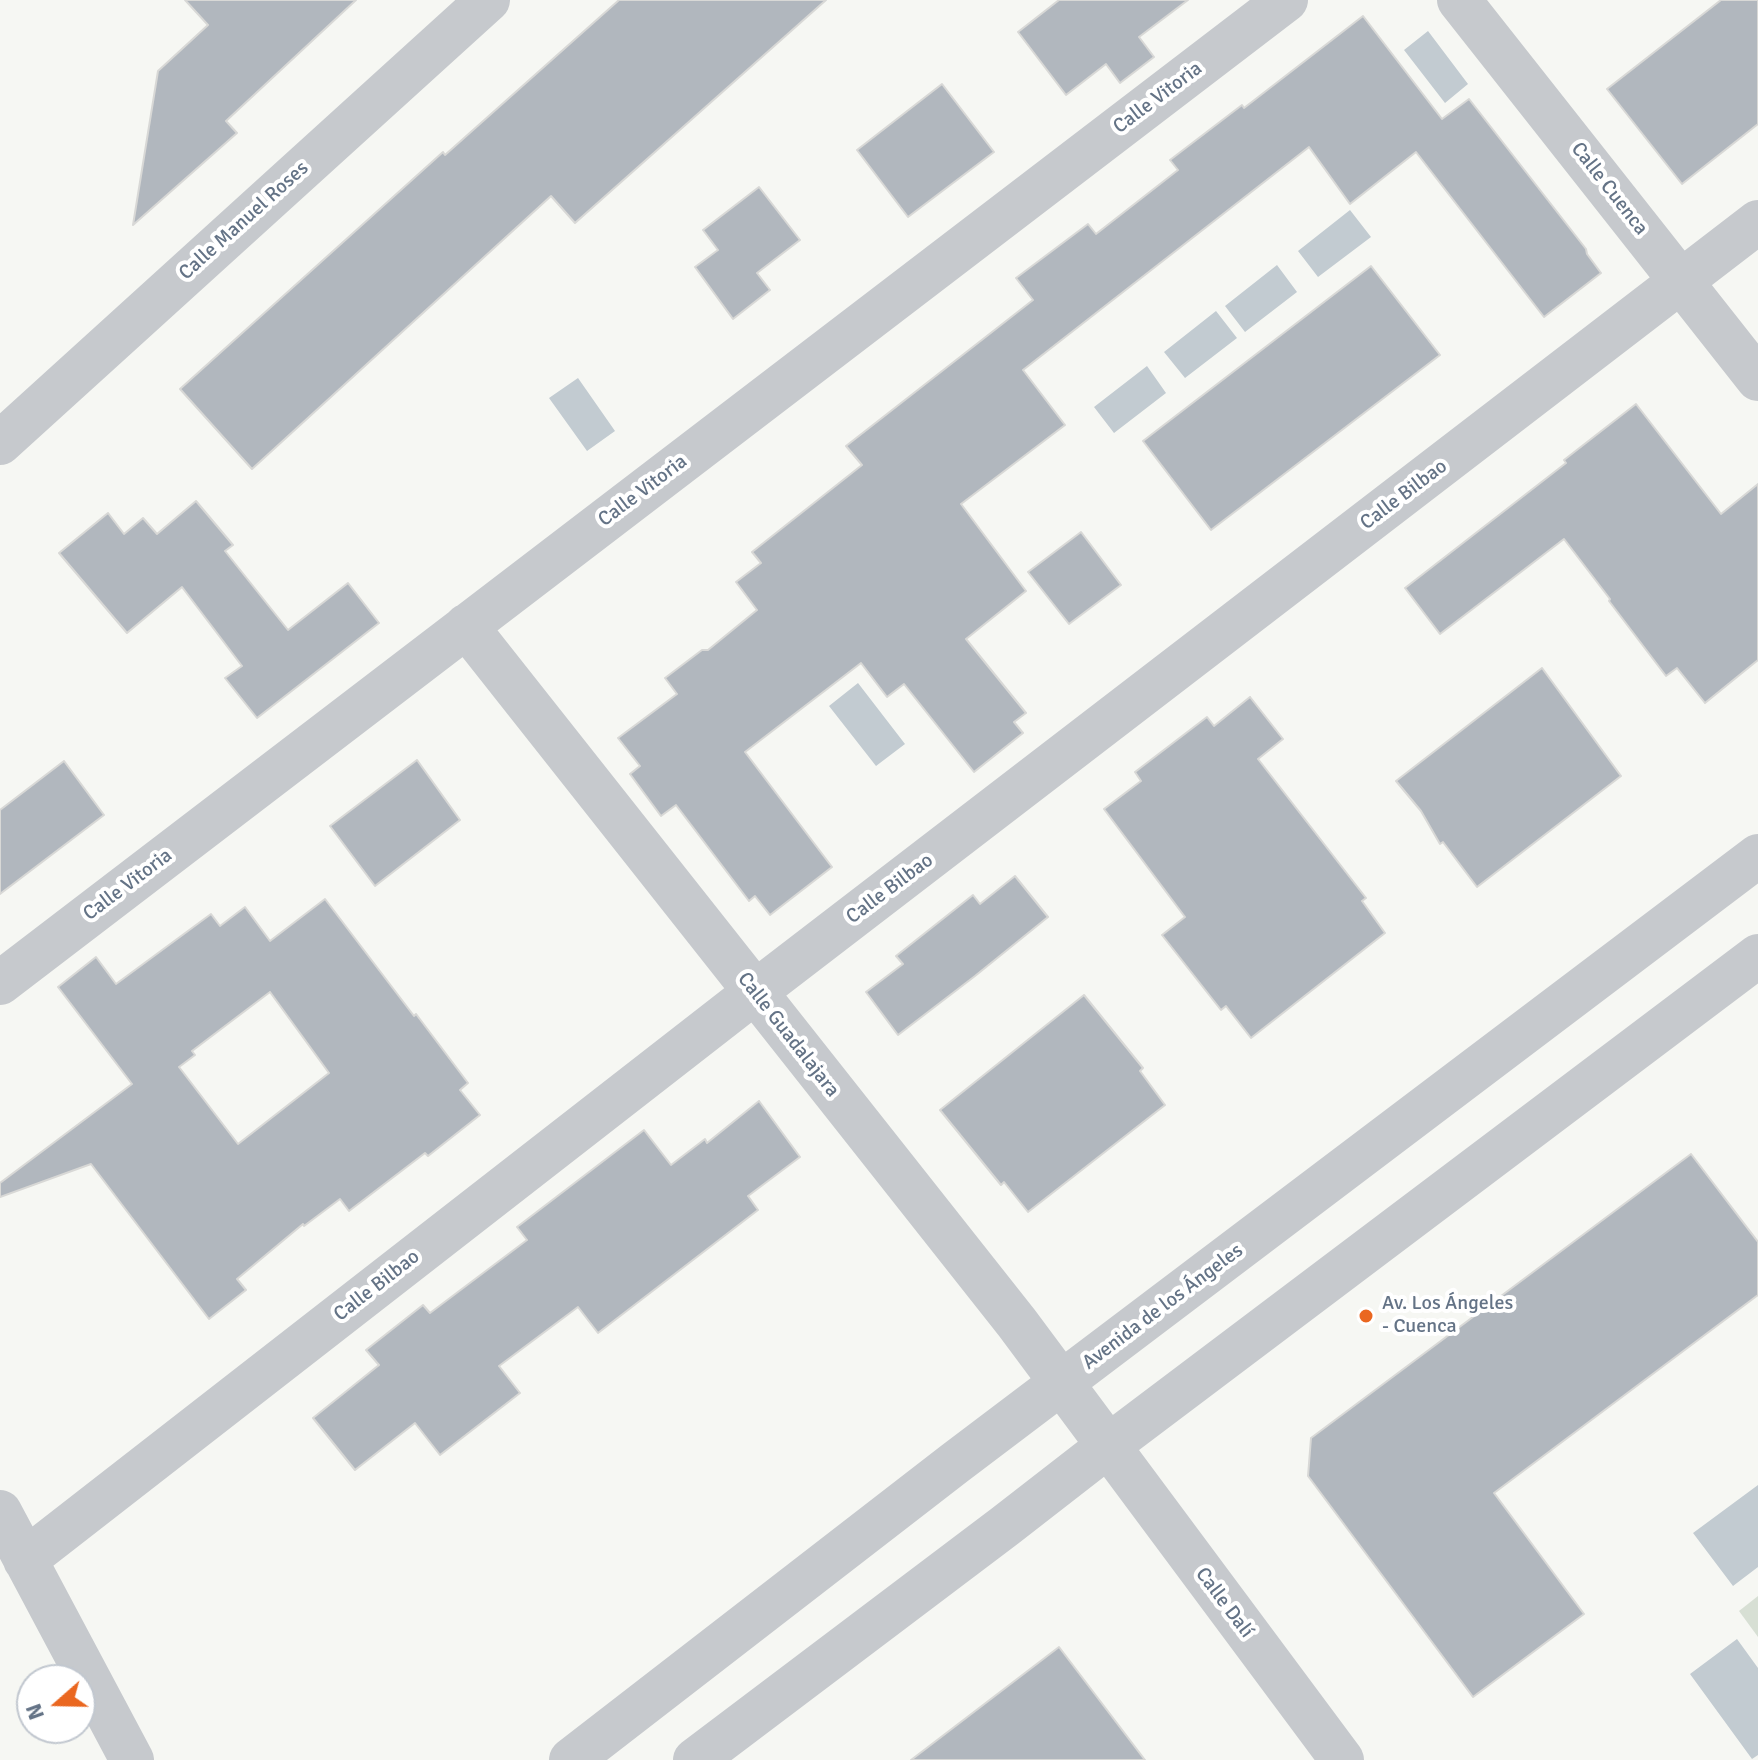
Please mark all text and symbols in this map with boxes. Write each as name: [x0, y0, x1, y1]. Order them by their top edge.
street label: Calle Vitoria: [1109, 57, 1207, 139]
street label: Calle Cuenca: [1565, 138, 1653, 240]
street label: Calle Manuel Roses: [174, 157, 314, 285]
street label: Calle Vitoria: [594, 450, 692, 532]
street label: Calle Bilbao: [1356, 455, 1452, 535]
street label: Calle Vitoria: [79, 844, 177, 926]
street label: Calle Bilbao: [842, 849, 938, 929]
street label: Calle Guadalajara: [732, 968, 844, 1102]
street label: Avenida de los Ángeles: [1078, 1239, 1248, 1375]
street label: Calle Bilbao: [329, 1245, 425, 1327]
place label: Av. Los Ángeles - Cuenca: [1382, 1292, 1513, 1339]
marker: Av. Los Ángeles - Cuenca: [1357, 1307, 1375, 1325]
street label: Calle Dalí: [1190, 1563, 1258, 1643]
north arrow: [16, 1664, 96, 1744]
text: N: [20, 1700, 50, 1724]

